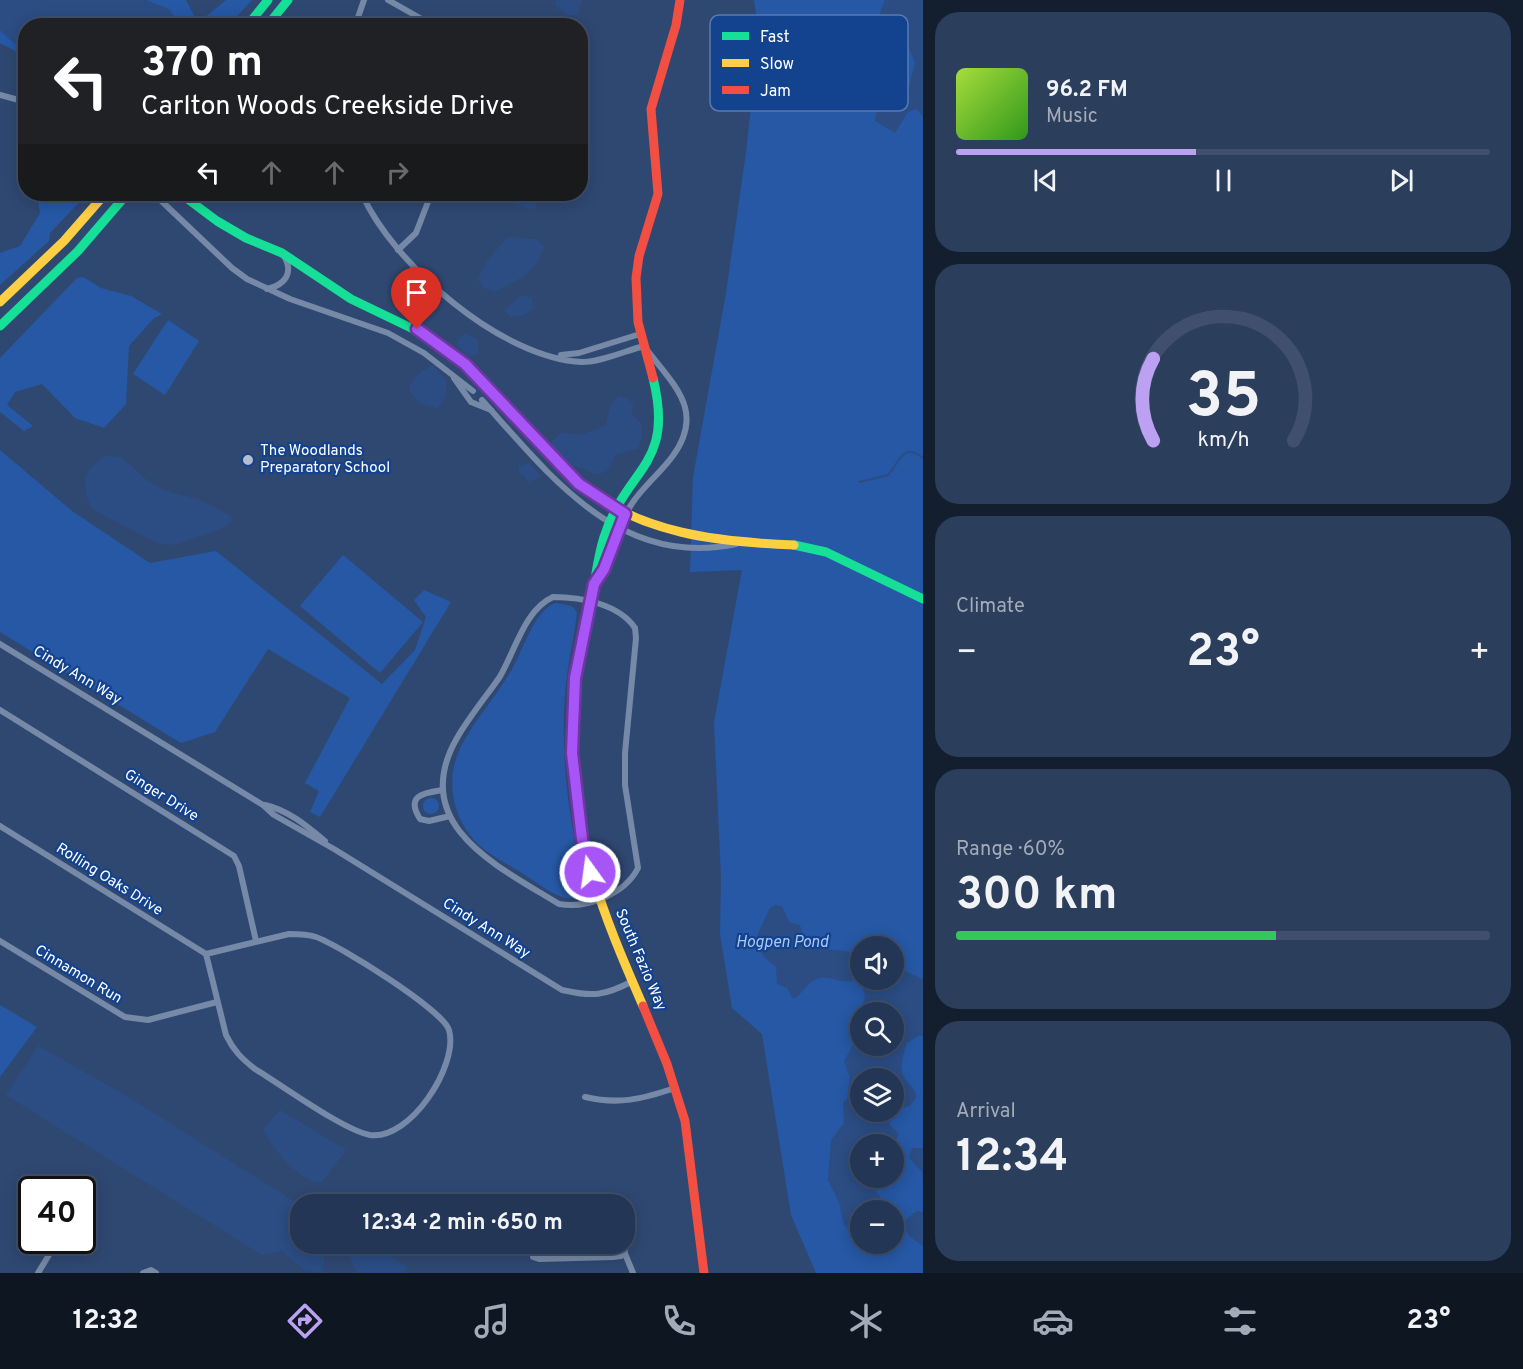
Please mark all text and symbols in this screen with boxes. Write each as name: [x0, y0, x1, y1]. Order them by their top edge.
legend: [710, 15, 908, 111]
text: Fast: [760, 28, 790, 48]
text: 370 m: [141, 38, 263, 91]
icon: left: [42, 42, 120, 120]
text: Slow: [760, 55, 794, 75]
text: 96.2 FM: [1046, 77, 1128, 104]
text: Jam: [760, 82, 791, 102]
text: Carlton Woods Creekside Drive: [141, 90, 514, 124]
text: Music: [1046, 104, 1098, 130]
icon: left: [192, 156, 225, 189]
icon: ahead: [255, 156, 288, 189]
icon: ahead: [318, 156, 351, 189]
icon: right: [381, 156, 414, 189]
icon: previous: [1029, 164, 1062, 197]
icon: pause: [1207, 164, 1240, 197]
icon: next: [1385, 164, 1418, 197]
pin: [391, 267, 442, 329]
icon: arrive: [400, 276, 433, 309]
text: 35: [1185, 360, 1261, 439]
text: km/h: [1197, 428, 1249, 455]
place label: The Woodlands Preparatory School: [260, 442, 390, 478]
marker: The Woodlands Preparatory School: [241, 453, 255, 467]
text: Climate: [956, 594, 1025, 620]
text: 23°: [1186, 625, 1260, 682]
text: −: [956, 633, 977, 675]
text: +: [1469, 633, 1490, 675]
street label: Cindy Ann Way: [29, 642, 125, 710]
street label: Ginger Drive: [120, 766, 202, 826]
text: Range · 60%: [956, 837, 1065, 863]
street label: Rolling Oaks Drive: [52, 839, 166, 921]
position arrow: [558, 840, 622, 904]
text: 300 km: [956, 868, 1118, 925]
street label: Cindy Ann Way: [439, 894, 533, 964]
street label: South Fazio Way: [610, 906, 670, 1014]
water label: Hogpen Pond: [736, 933, 830, 953]
map controls: [850, 936, 904, 1254]
button: sound: [850, 936, 904, 990]
street label: Cinnamon Run: [31, 941, 125, 1009]
button: search: [850, 1002, 904, 1056]
button: layers: [850, 1068, 904, 1122]
text: Arrival: [956, 1099, 1016, 1125]
text: 12:34: [956, 1130, 1068, 1187]
button: +: [850, 1134, 904, 1188]
speed limit sign: 40: [18, 1176, 96, 1254]
button: −: [850, 1200, 904, 1254]
text: 12:34 · 2 min · 650 m: [362, 1210, 563, 1237]
icon: directions: [284, 1300, 326, 1342]
icon: music: [471, 1300, 513, 1342]
icon: phone: [658, 1300, 700, 1342]
icon: climate: [845, 1300, 887, 1342]
icon: car: [1032, 1300, 1074, 1342]
icon: filters: [1219, 1300, 1261, 1342]
text: 12:32: [73, 1304, 139, 1338]
text: 23°: [1406, 1304, 1450, 1338]

